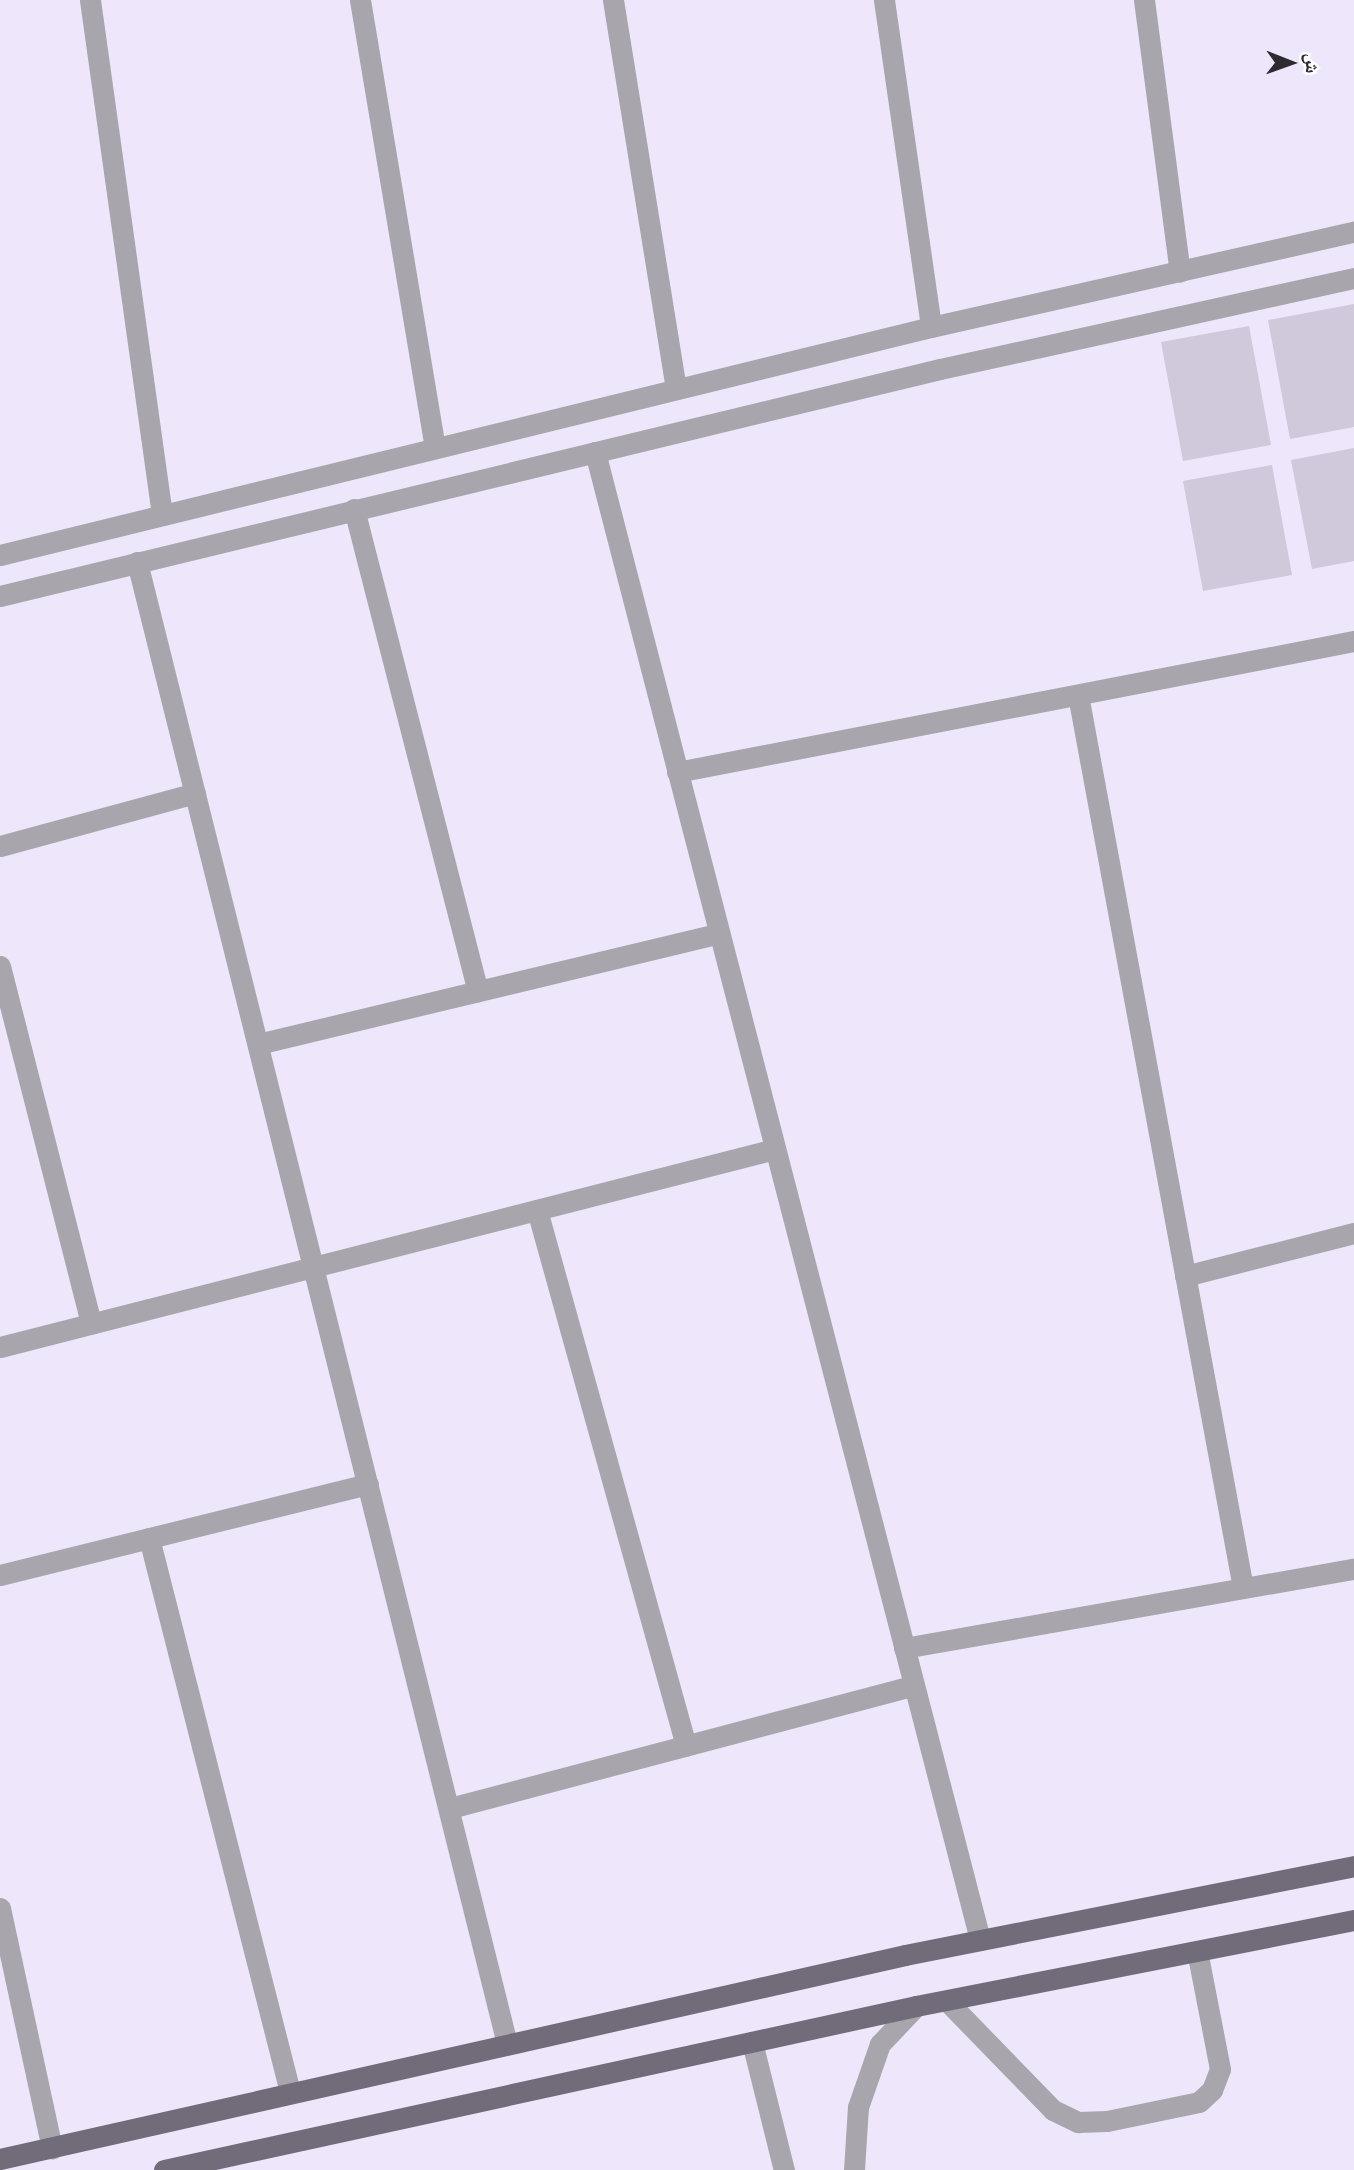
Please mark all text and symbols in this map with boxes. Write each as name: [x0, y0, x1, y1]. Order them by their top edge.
north arrow: [1256, 28, 1326, 98]
text: ش: [1301, 53, 1324, 74]

